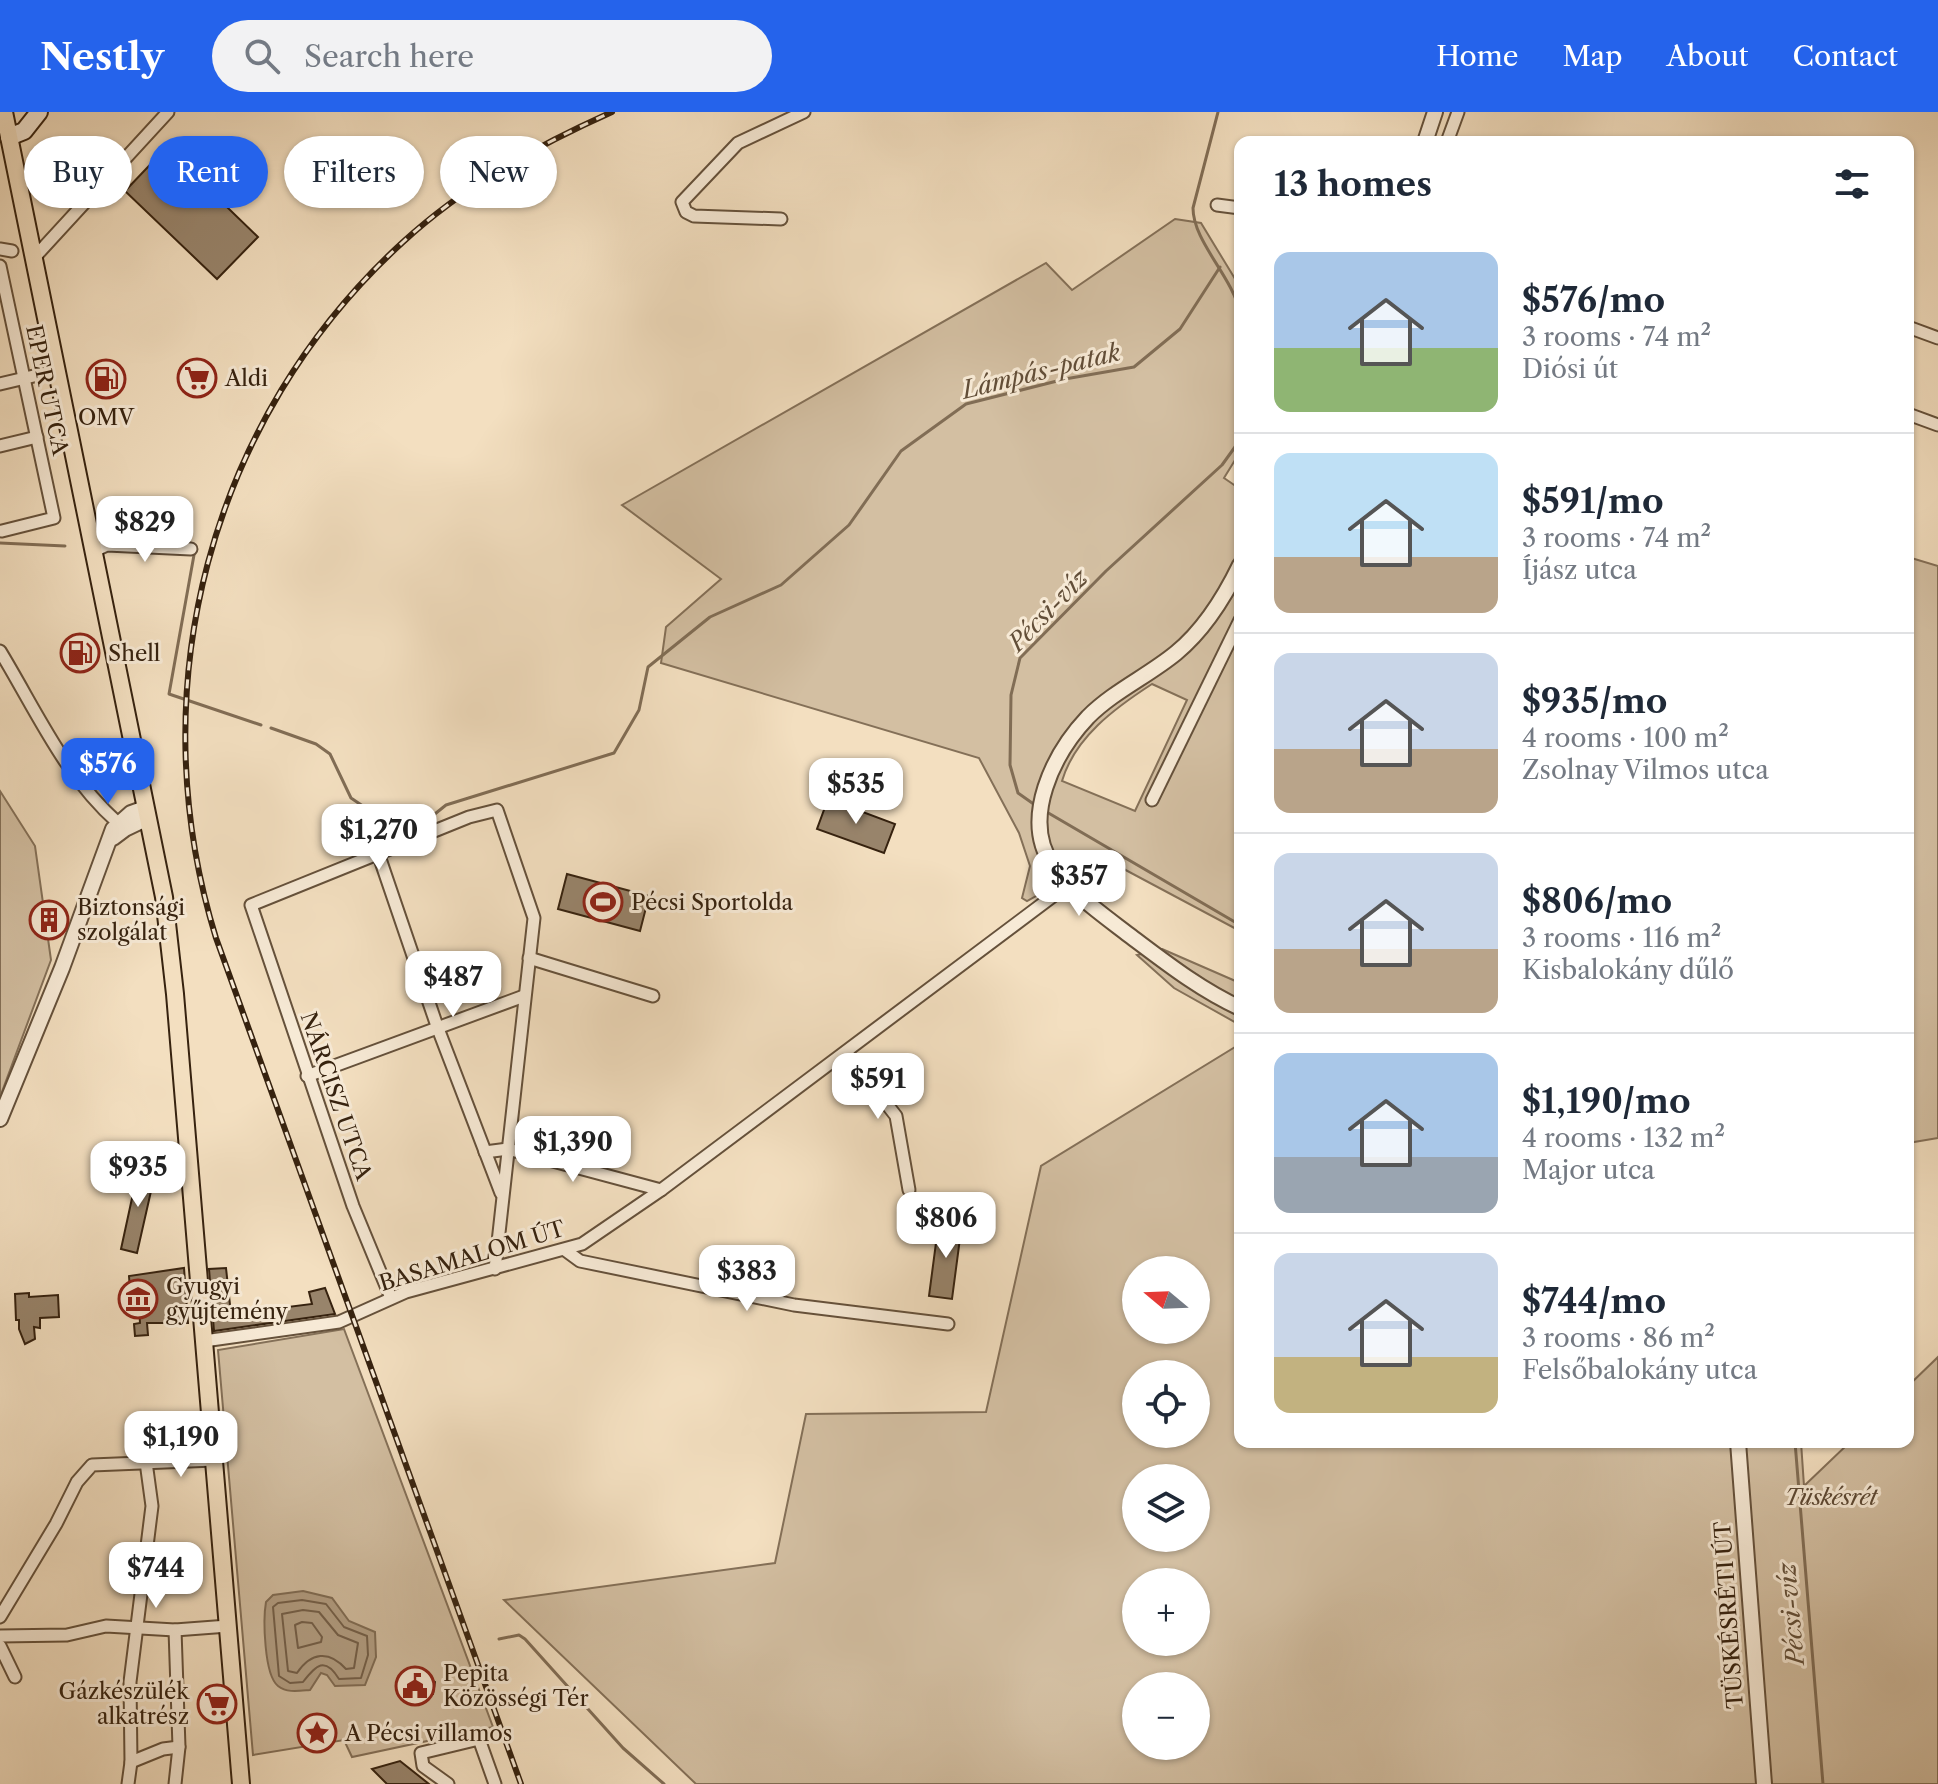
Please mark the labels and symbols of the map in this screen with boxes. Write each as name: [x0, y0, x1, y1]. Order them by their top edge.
street label: EPER UTCA: [20, 322, 74, 458]
water label: Lámpás-patak: [957, 337, 1124, 405]
supermarket icon: Aldi: [176, 357, 218, 399]
fuel station icon: OMV: [85, 358, 127, 400]
place label: Aldi: [224, 365, 268, 392]
place label: OMV: [78, 404, 135, 431]
pin: $829: [98, 496, 192, 564]
water label: Pécsi-víz: [1001, 562, 1095, 658]
fuel station icon: Shell: [59, 632, 101, 674]
place label: Shell: [108, 640, 161, 667]
pin: $576: [61, 738, 155, 806]
pin: $535: [809, 758, 903, 826]
pin: $1,270: [314, 804, 444, 872]
pin: $357: [1032, 850, 1126, 918]
sports icon: Pécsi Sportolda: [582, 881, 624, 923]
place label: Pécsi Sportolda: [631, 889, 794, 916]
place label: Biztonsági szolgálat: [77, 894, 185, 946]
building icon: Biztonsági szolgálat: [28, 899, 70, 941]
pin: $487: [406, 951, 500, 1019]
street label: NÁRCISZ UTCA: [295, 1008, 379, 1184]
pin: $591: [831, 1053, 925, 1121]
pin: $1,390: [508, 1116, 638, 1184]
pin: $935: [91, 1141, 185, 1209]
pin: $806: [899, 1192, 993, 1260]
street label: BASAMALOM ÚT: [376, 1214, 569, 1297]
pin: $383: [700, 1245, 794, 1313]
north arrow: [1122, 1256, 1210, 1344]
place label: Gyugyi gyűjtemény: [166, 1273, 288, 1325]
museum icon: Gyugyi gyűjtemény: [117, 1278, 159, 1320]
pin: $1,190: [116, 1411, 246, 1479]
park label: Tüskésrét: [1785, 1484, 1878, 1511]
street label: TÜSKÉSRÉTI ÚT: [1708, 1520, 1749, 1709]
pin: $744: [109, 1542, 203, 1610]
water label: Pécsi-víz: [1772, 1561, 1810, 1668]
place label: Pepita Közösségi Tér: [443, 1660, 589, 1712]
public building icon: Pepita Közösségi Tér: [394, 1665, 436, 1707]
place label: Gázkészülék alkatrész: [58, 1678, 190, 1730]
supermarket icon: Gázkészülék alkatrész: [196, 1683, 238, 1725]
place icon: A Pécsi villamos: [296, 1712, 338, 1754]
place label: A Pécsi villamos: [344, 1720, 512, 1747]

